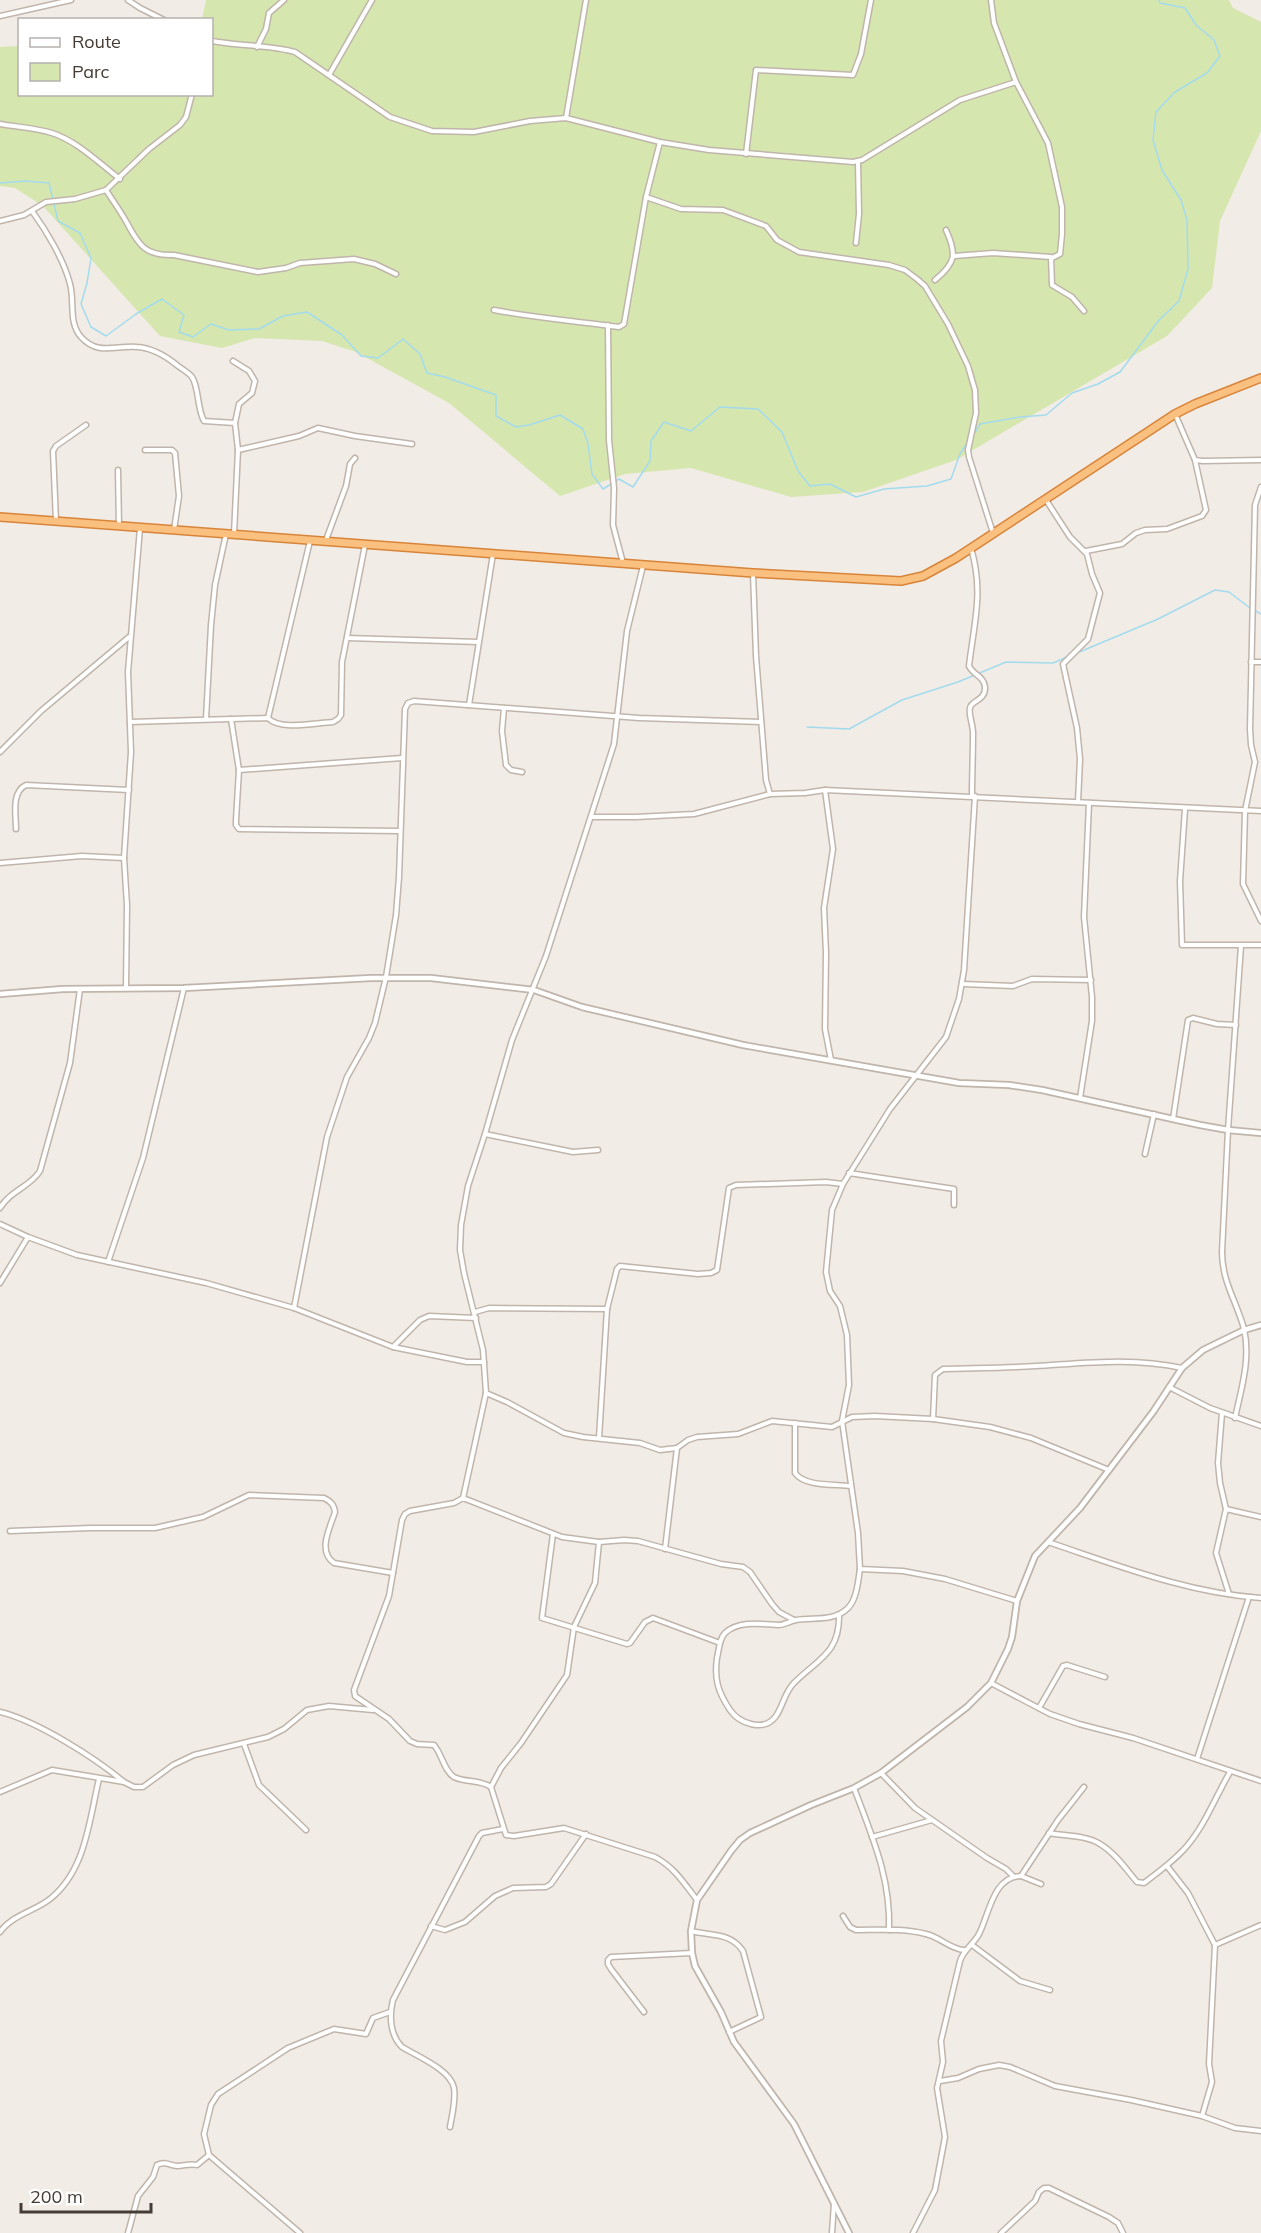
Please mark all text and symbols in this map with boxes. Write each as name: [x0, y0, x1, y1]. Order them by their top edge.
legend: [18, 18, 213, 96]
text: Route: [72, 30, 121, 53]
text: Parc: [72, 60, 110, 83]
scale bar: [21, 2176, 152, 2214]
text: 200 m: [30, 2185, 83, 2208]

